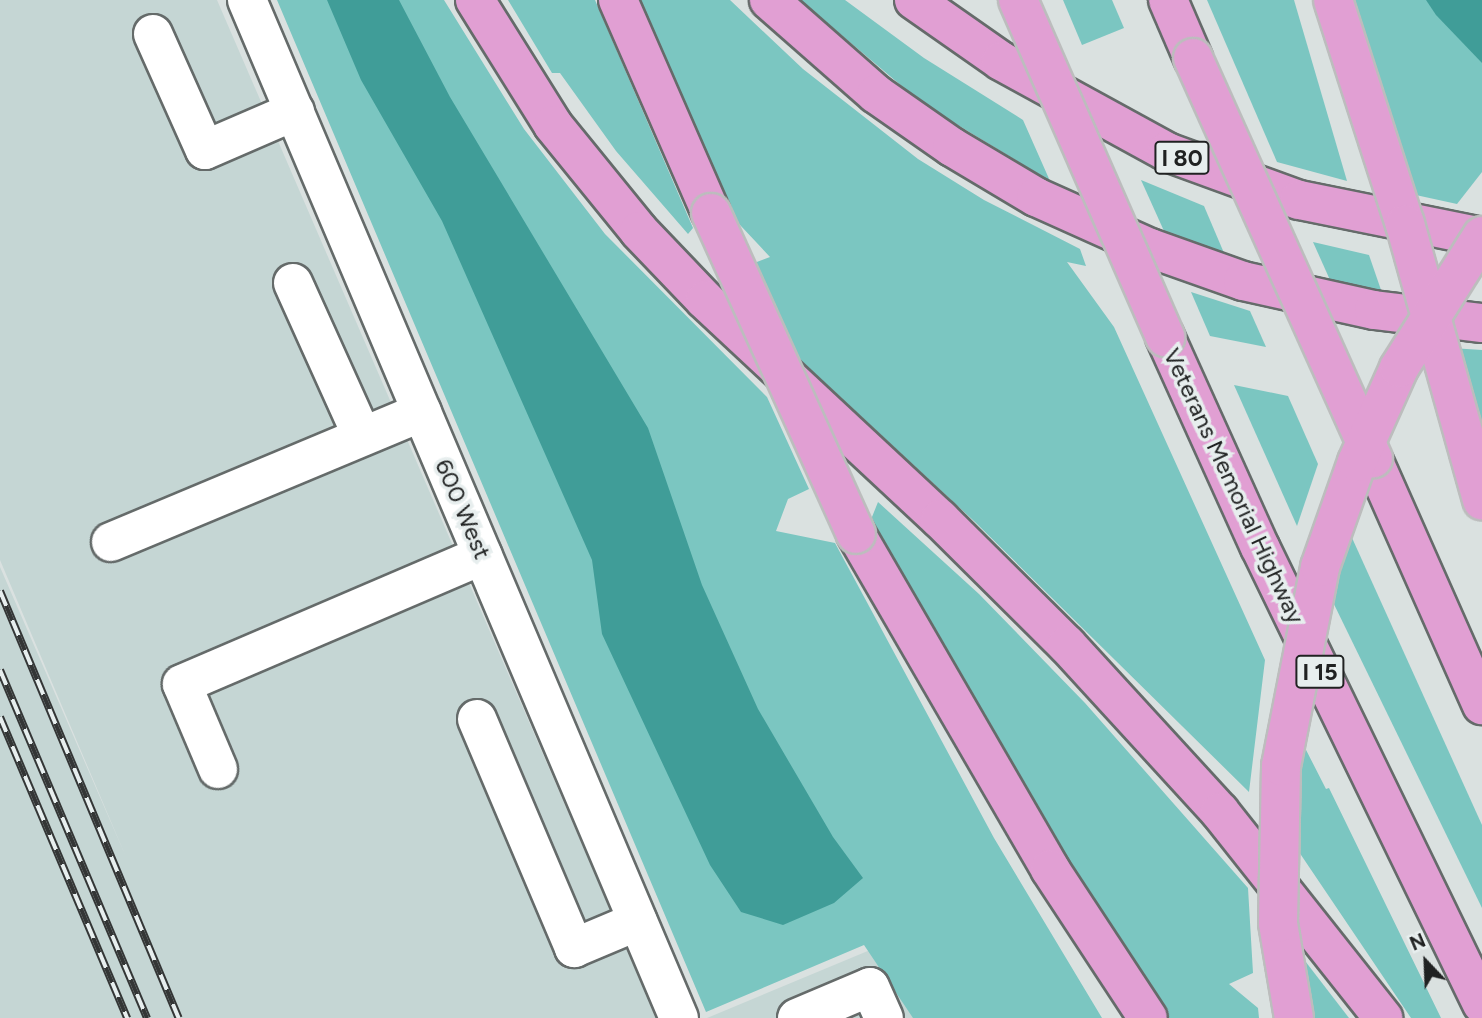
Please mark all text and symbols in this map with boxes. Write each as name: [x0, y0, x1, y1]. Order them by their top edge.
road number: I 80: [1154, 139, 1210, 178]
street label: Veterans Memorial Highway: [1157, 344, 1311, 628]
street label: 600 West: [429, 455, 497, 563]
road number: I 15: [1294, 652, 1346, 692]
north arrow: [1391, 927, 1461, 997]
text: N: [1406, 929, 1429, 956]

